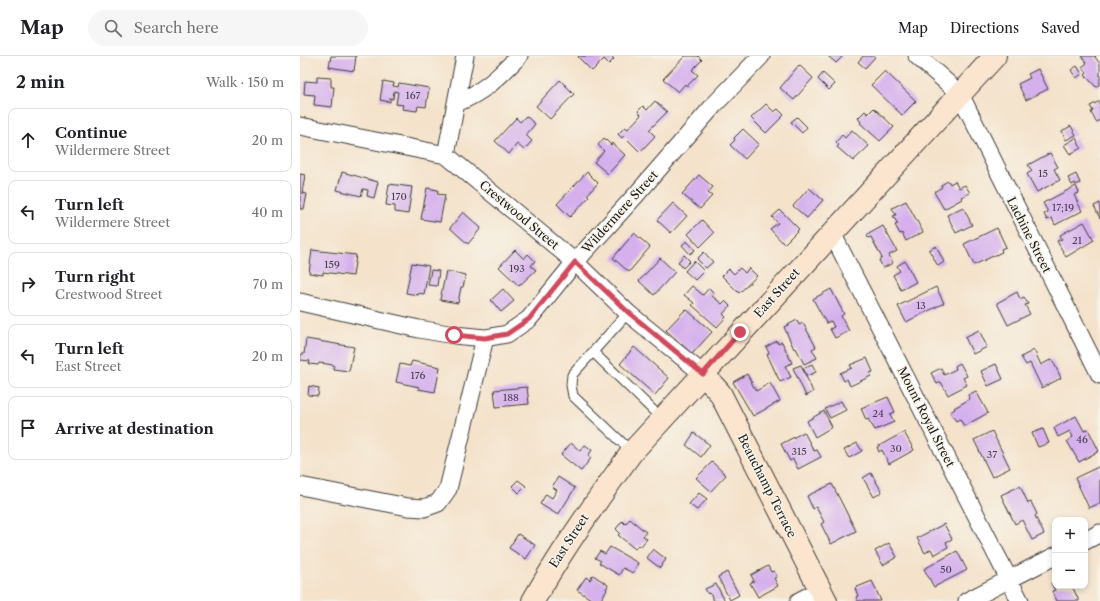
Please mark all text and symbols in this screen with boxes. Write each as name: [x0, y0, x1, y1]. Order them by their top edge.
search box: [88, 10, 368, 46]
text: Map: [20, 16, 64, 39]
icon: search: [102, 17, 124, 39]
text: Search here: [134, 18, 219, 37]
text: Map: [898, 19, 928, 37]
text: Directions: [950, 19, 1019, 37]
text: Saved: [1041, 19, 1080, 37]
text: 2 min: [16, 72, 65, 92]
text: Walk · 150 m: [206, 74, 284, 90]
house number: 167: [406, 89, 421, 102]
text: Continue: [55, 123, 127, 142]
icon: ahead: [17, 129, 39, 151]
text: 20 m: [252, 132, 283, 148]
text: Wildermere Street: [55, 142, 170, 158]
street label: Wildermere Street: [578, 167, 661, 257]
house number: 15: [1038, 167, 1048, 180]
street label: Crestwood Street: [477, 177, 563, 253]
house number: 170: [391, 190, 407, 203]
street label: Lachine Street: [1004, 194, 1055, 276]
text: Turn left: [55, 195, 124, 214]
icon: left: [17, 201, 39, 223]
house number: 17;19: [1052, 201, 1074, 214]
text: 40 m: [252, 204, 283, 220]
text: Wildermere Street: [55, 214, 170, 230]
house number: 21: [1072, 234, 1083, 247]
house number: 159: [324, 258, 340, 271]
house number: 193: [509, 262, 525, 275]
street label: East Street: [751, 264, 803, 320]
text: Turn right: [55, 267, 135, 286]
icon: right: [17, 273, 39, 295]
text: 70 m: [253, 276, 283, 292]
text: Crestwood Street: [55, 286, 162, 302]
house number: 13: [916, 299, 926, 312]
route end: [731, 323, 749, 341]
route start: [445, 326, 463, 344]
text: Turn left: [55, 339, 124, 358]
icon: left: [17, 345, 39, 367]
text: 20 m: [252, 348, 283, 364]
text: East Street: [55, 358, 121, 374]
street label: Mount Royal Street: [895, 364, 959, 470]
house number: 176: [411, 369, 426, 382]
house number: 188: [503, 391, 519, 404]
house number: 24: [872, 407, 884, 420]
icon: arrive: [17, 417, 39, 439]
text: Arrive at destination: [55, 419, 214, 438]
street label: Beauchamp Terrace: [735, 431, 800, 540]
house number: 46: [1076, 433, 1088, 446]
house number: 30: [890, 442, 902, 455]
house number: 315: [791, 445, 807, 458]
house number: 37: [987, 448, 997, 461]
street label: East Street: [546, 510, 592, 570]
map controls: [1052, 517, 1088, 589]
button: +: [1052, 517, 1088, 553]
button: −: [1052, 553, 1088, 589]
house number: 50: [940, 563, 952, 576]

